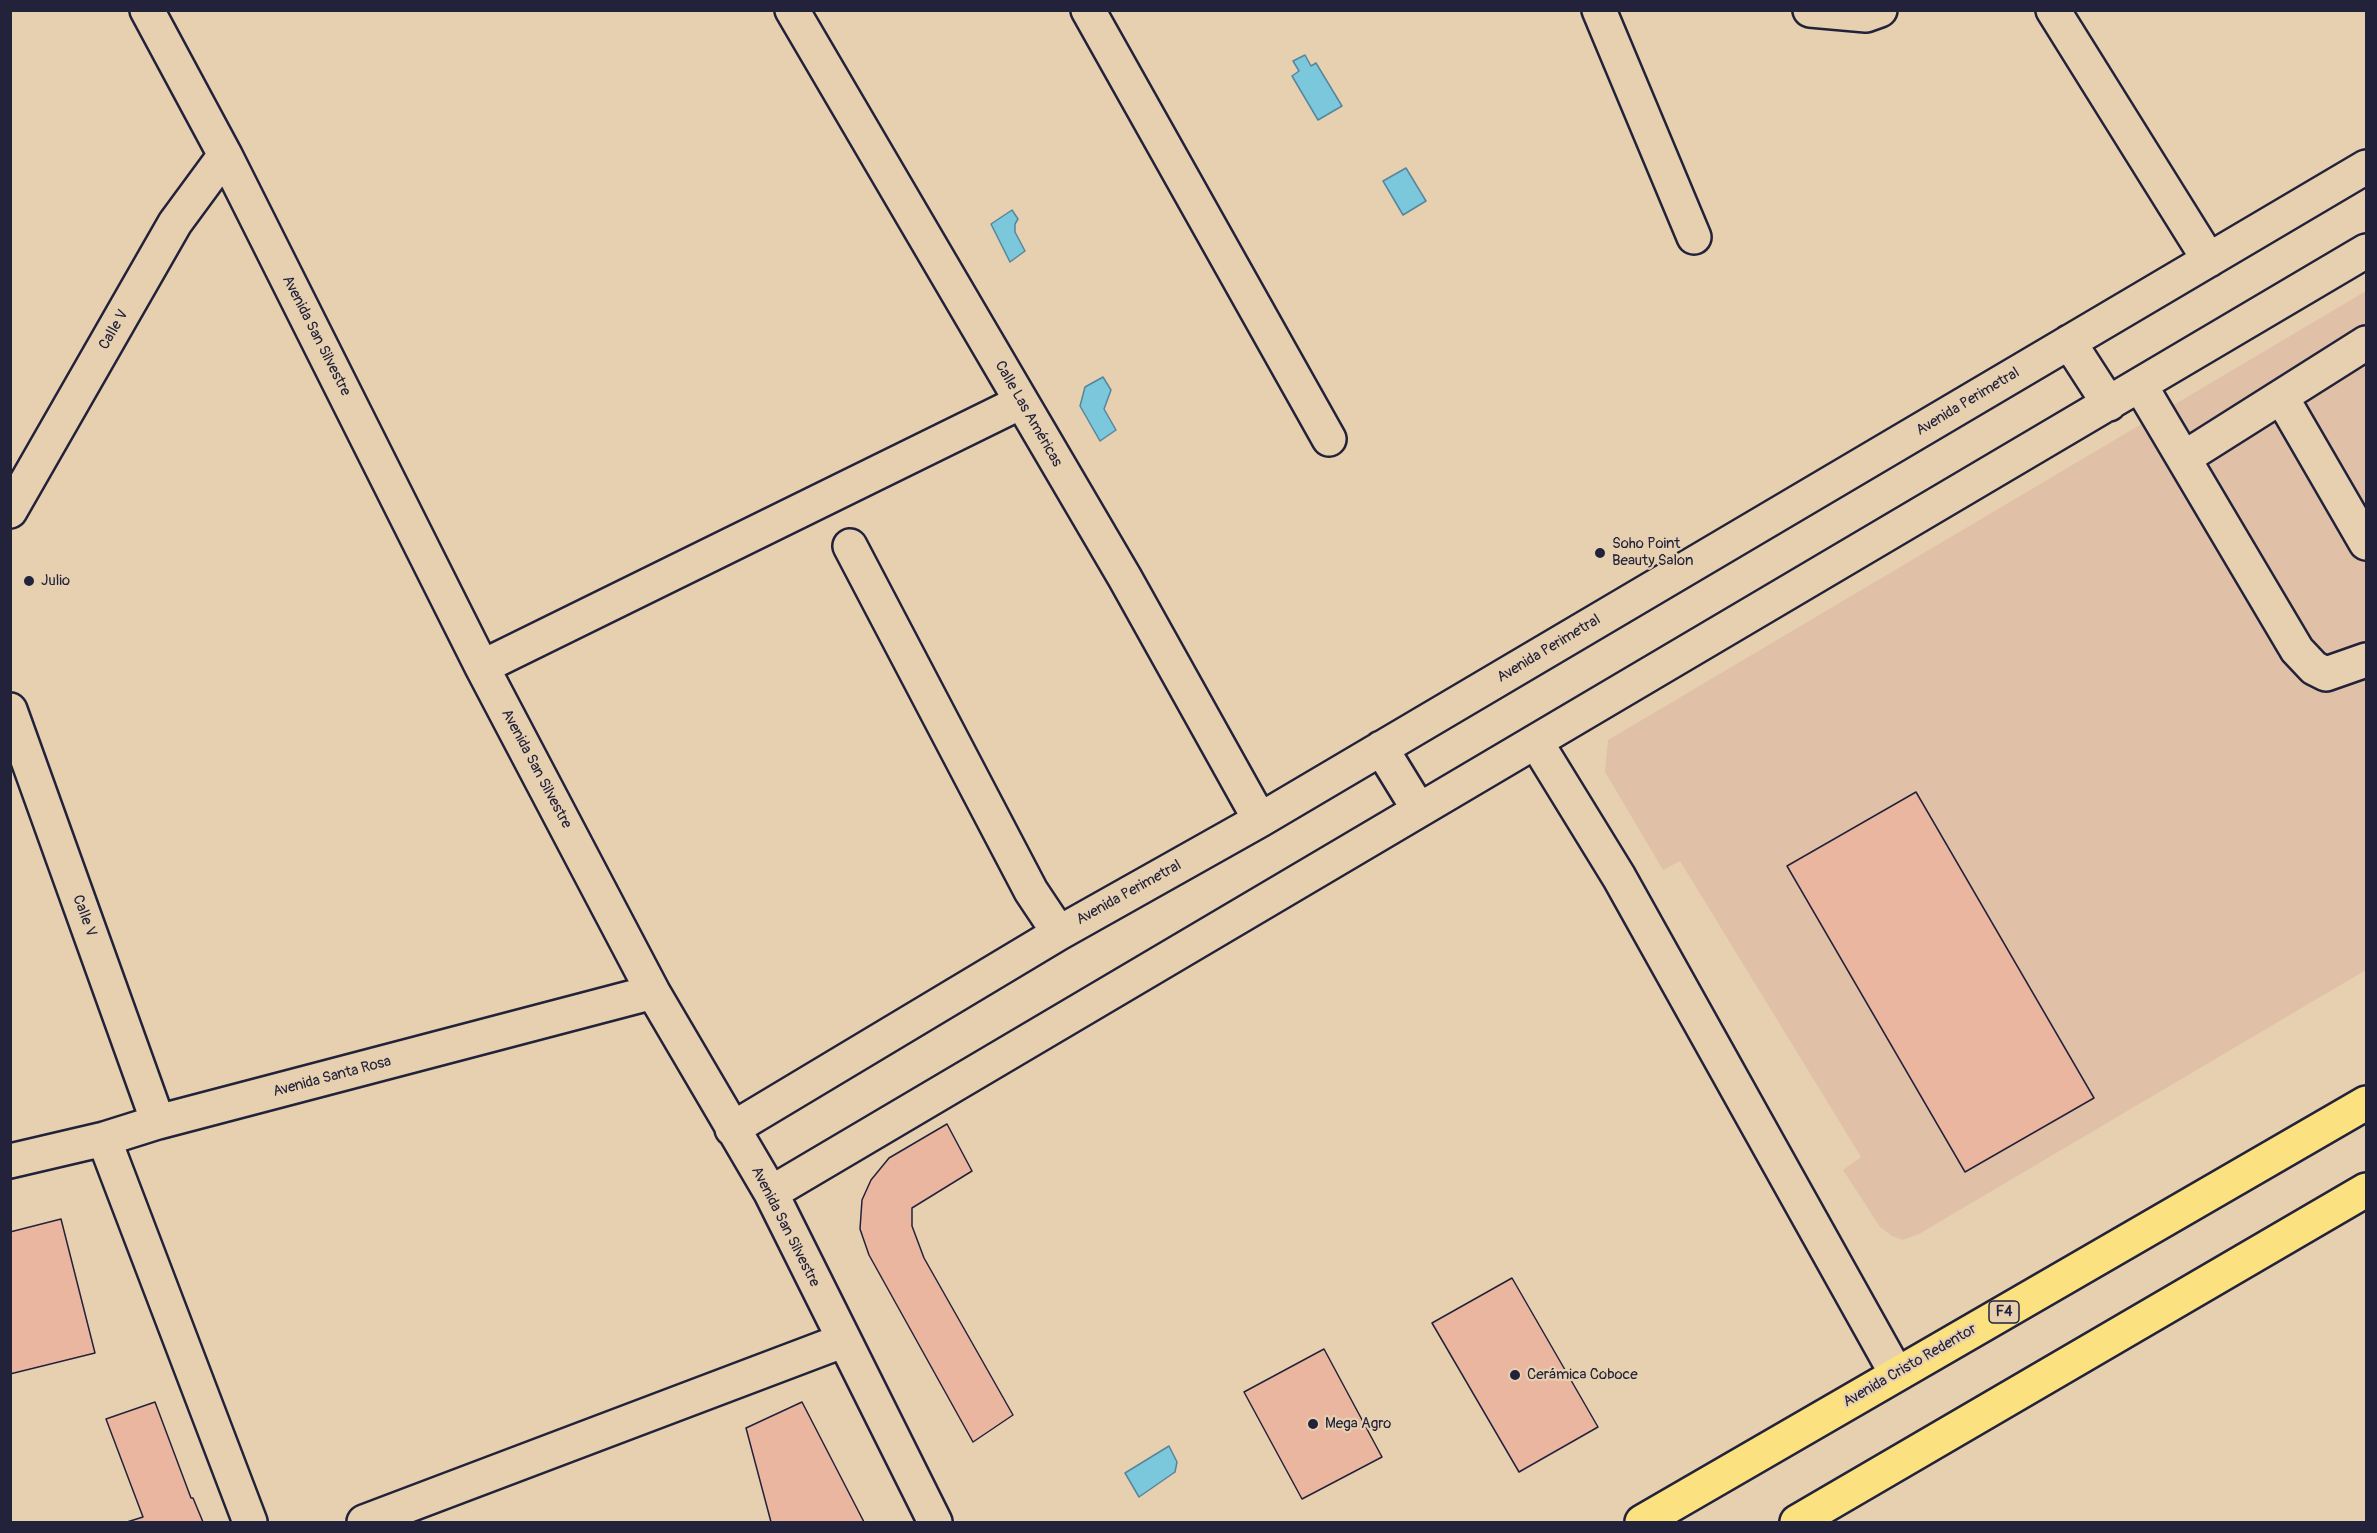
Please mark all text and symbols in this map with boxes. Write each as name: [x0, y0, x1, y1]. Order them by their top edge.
street label: Avenida San Silvestre: [278, 273, 354, 399]
street label: Calle V: [95, 307, 133, 353]
street label: Calle Las Américas: [990, 358, 1066, 470]
street label: Avenida Perimetral: [1913, 364, 2023, 440]
place label: Soho Point Beauty Salon: [1612, 535, 1693, 570]
marker: Soho Point Beauty Salon: [1593, 546, 1607, 560]
place label: Julio: [41, 572, 70, 590]
marker: Julio: [22, 574, 36, 588]
street label: Avenida Perimetral: [1494, 611, 1604, 687]
street label: Avenida San Silvestre: [497, 706, 575, 832]
street label: Avenida Perimetral: [1073, 857, 1185, 929]
street label: Calle V: [68, 893, 100, 939]
street label: Avenida Santa Rosa: [271, 1053, 393, 1101]
street label: Avenida San Silvestre: [747, 1164, 823, 1290]
road number: F4: [1989, 1301, 2019, 1323]
street label: Avenida Cristo Redentor: [1840, 1320, 1980, 1412]
place label: Cerámica Coboce: [1527, 1366, 1638, 1384]
marker: Cerámica Coboce: [1508, 1368, 1522, 1382]
place label: Mega Agro: [1325, 1415, 1391, 1433]
marker: Mega Agro: [1306, 1417, 1320, 1431]

